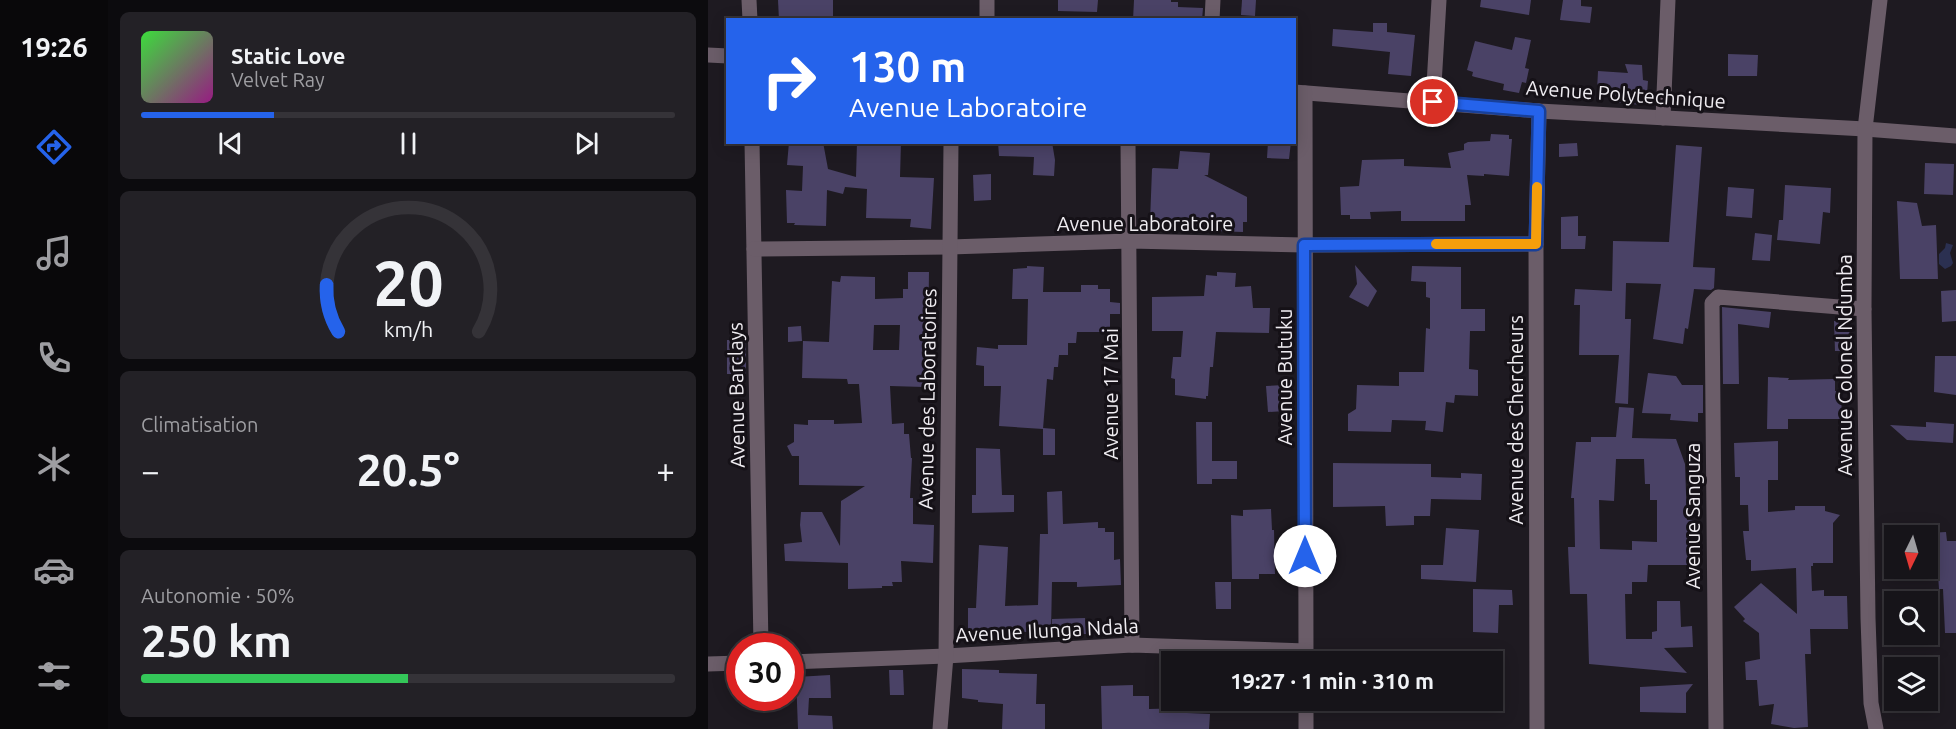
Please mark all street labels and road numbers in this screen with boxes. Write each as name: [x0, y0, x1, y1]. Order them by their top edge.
street label: Avenue Polytechnique: [1525, 76, 1727, 112]
street label: Avenue Laboratoire: [1057, 212, 1233, 235]
street label: Avenue Colonel Ndumba: [1833, 254, 1856, 476]
street label: Avenue des Laboratoires: [914, 288, 940, 510]
street label: Avenue Butuku: [1273, 309, 1296, 445]
street label: Avenue des Chercheurs: [1504, 315, 1527, 525]
street label: Avenue Barclays: [723, 322, 749, 468]
street label: Avenue 17 Mai: [1099, 328, 1122, 460]
street label: Avenue Sanguza: [1681, 443, 1704, 589]
street label: Avenue Ilunga Ndala: [955, 614, 1139, 646]

